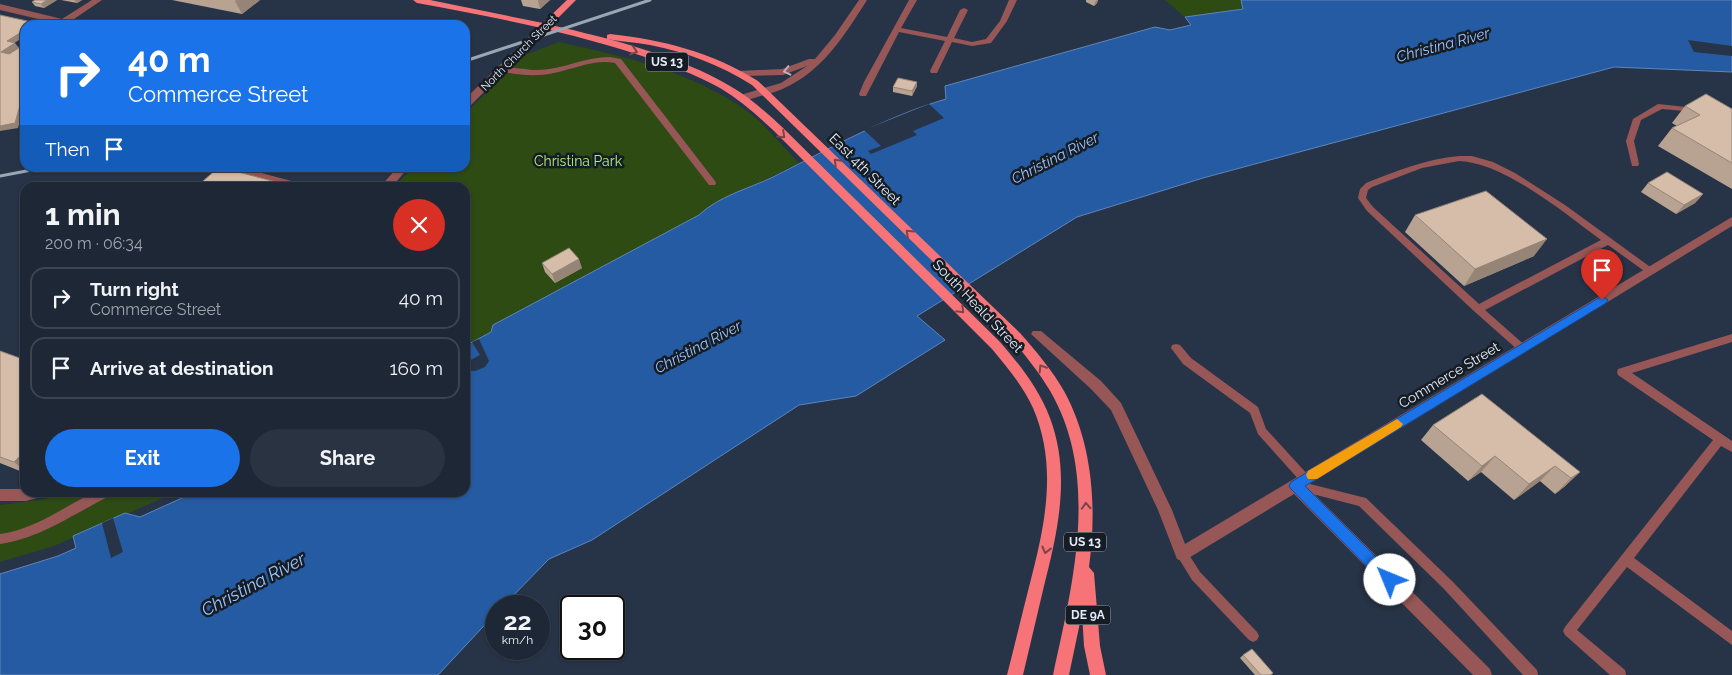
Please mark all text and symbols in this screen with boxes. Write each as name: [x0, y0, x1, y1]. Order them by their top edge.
street label: North Church Street: [478, 12, 560, 94]
water label: Christina River: [1394, 24, 1492, 66]
text: 40 m: [128, 39, 210, 80]
icon: right: [45, 40, 110, 105]
one-way arrow: [629, 45, 638, 55]
road number: US 13: [646, 52, 688, 72]
one-way arrow: [783, 65, 792, 76]
text: Commerce Street: [128, 81, 308, 107]
water label: Christina River: [1008, 128, 1102, 188]
one-way arrow: [776, 129, 785, 138]
street label: East 4th Street: [826, 130, 904, 208]
icon: arrive: [100, 135, 128, 163]
text: Then: [45, 138, 90, 160]
park label: Christina Park: [534, 153, 623, 169]
one-way arrow: [833, 159, 842, 168]
text: 1 min: [45, 197, 121, 232]
button: close: [393, 199, 445, 251]
one-way arrow: [906, 230, 915, 239]
text: 200 m · 06:34: [45, 234, 143, 253]
pin: [1581, 249, 1623, 300]
street label: South Heald Street: [930, 256, 1027, 356]
icon: arrive: [1588, 256, 1616, 284]
text: Turn right: [90, 278, 179, 300]
icon: right: [47, 284, 75, 312]
text: 40 m: [399, 287, 443, 309]
text: Commerce Street: [90, 300, 221, 319]
one-way arrow: [955, 304, 964, 313]
water label: Christina River: [652, 316, 745, 377]
street label: Commerce Street: [1396, 338, 1503, 411]
icon: arrive: [47, 354, 75, 382]
text: Arrive at destination: [90, 357, 274, 379]
text: 160 m: [389, 357, 443, 379]
one-way arrow: [1038, 365, 1048, 374]
button: Exit: [45, 429, 240, 487]
button: Share: [250, 429, 445, 487]
one-way arrow: [1081, 502, 1091, 510]
road number: US 13: [1064, 532, 1106, 552]
one-way arrow: [1041, 546, 1052, 554]
water label: Christina River: [197, 547, 309, 620]
position arrow: [1363, 553, 1415, 605]
speed limit sign: 30: [560, 595, 625, 660]
text: 22: [503, 606, 532, 636]
road number: DE 9A: [1066, 606, 1110, 624]
text: km/h: [502, 633, 533, 647]

